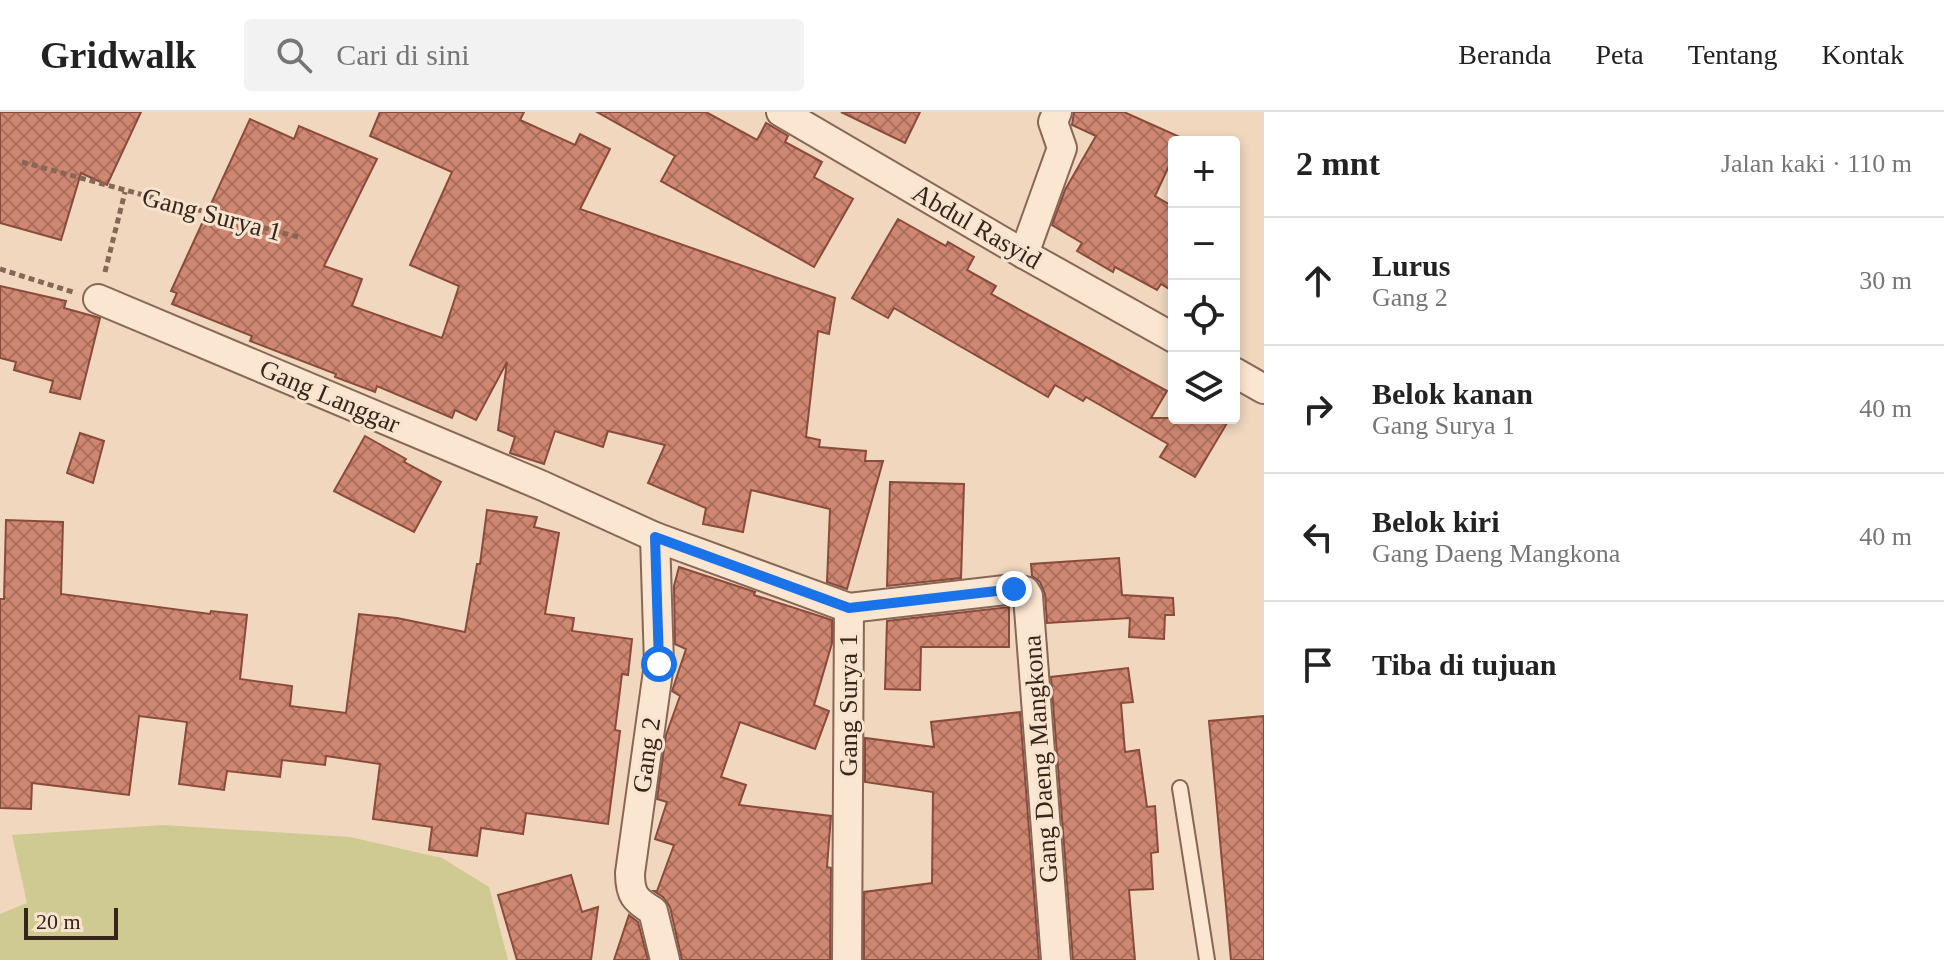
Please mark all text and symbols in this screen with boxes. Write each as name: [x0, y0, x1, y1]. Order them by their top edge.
search box: [244, 19, 804, 91]
icon: search: [272, 33, 316, 77]
text: Gridwalk: [40, 34, 196, 76]
text: Cari di sini: [336, 38, 470, 71]
text: Beranda: [1458, 39, 1552, 70]
text: Peta: [1596, 39, 1644, 70]
text: Tentang: [1688, 39, 1778, 70]
text: Kontak: [1822, 39, 1904, 70]
map controls: [1168, 136, 1240, 424]
button: +: [1168, 136, 1240, 208]
text: 2 mnt: [1296, 145, 1380, 182]
text: Jalan kaki · 110 m: [1721, 149, 1912, 178]
street label: Abdul Rasyid: [907, 178, 1046, 275]
street label: Gang Surya 1: [139, 182, 285, 247]
button: −: [1168, 208, 1240, 280]
text: Lurus: [1372, 249, 1450, 282]
icon: ahead: [1296, 259, 1340, 303]
text: 30 m: [1859, 266, 1912, 295]
button: locate: [1168, 280, 1240, 352]
text: Gang 2: [1372, 283, 1448, 312]
button: layers: [1168, 352, 1240, 424]
street label: Gang Langgar: [255, 354, 405, 439]
text: Belok kanan: [1372, 377, 1533, 410]
icon: right: [1296, 387, 1340, 431]
text: 40 m: [1859, 394, 1912, 423]
text: Gang Surya 1: [1372, 411, 1515, 440]
text: Belok kiri: [1372, 505, 1500, 538]
icon: left: [1296, 515, 1340, 559]
text: 40 m: [1859, 522, 1912, 551]
text: Gang Daeng Mangkona: [1372, 539, 1620, 568]
route end: [996, 571, 1032, 607]
street label: Gang Surya 1: [834, 634, 863, 776]
street label: Gang Daeng Mangkona: [1017, 634, 1064, 884]
icon: arrive: [1296, 643, 1340, 687]
route start: [641, 646, 677, 682]
text: Tiba di tujuan: [1372, 648, 1557, 681]
street label: Gang 2: [627, 716, 666, 795]
scale bar: [24, 904, 118, 940]
text: 20 m: [36, 909, 81, 934]

